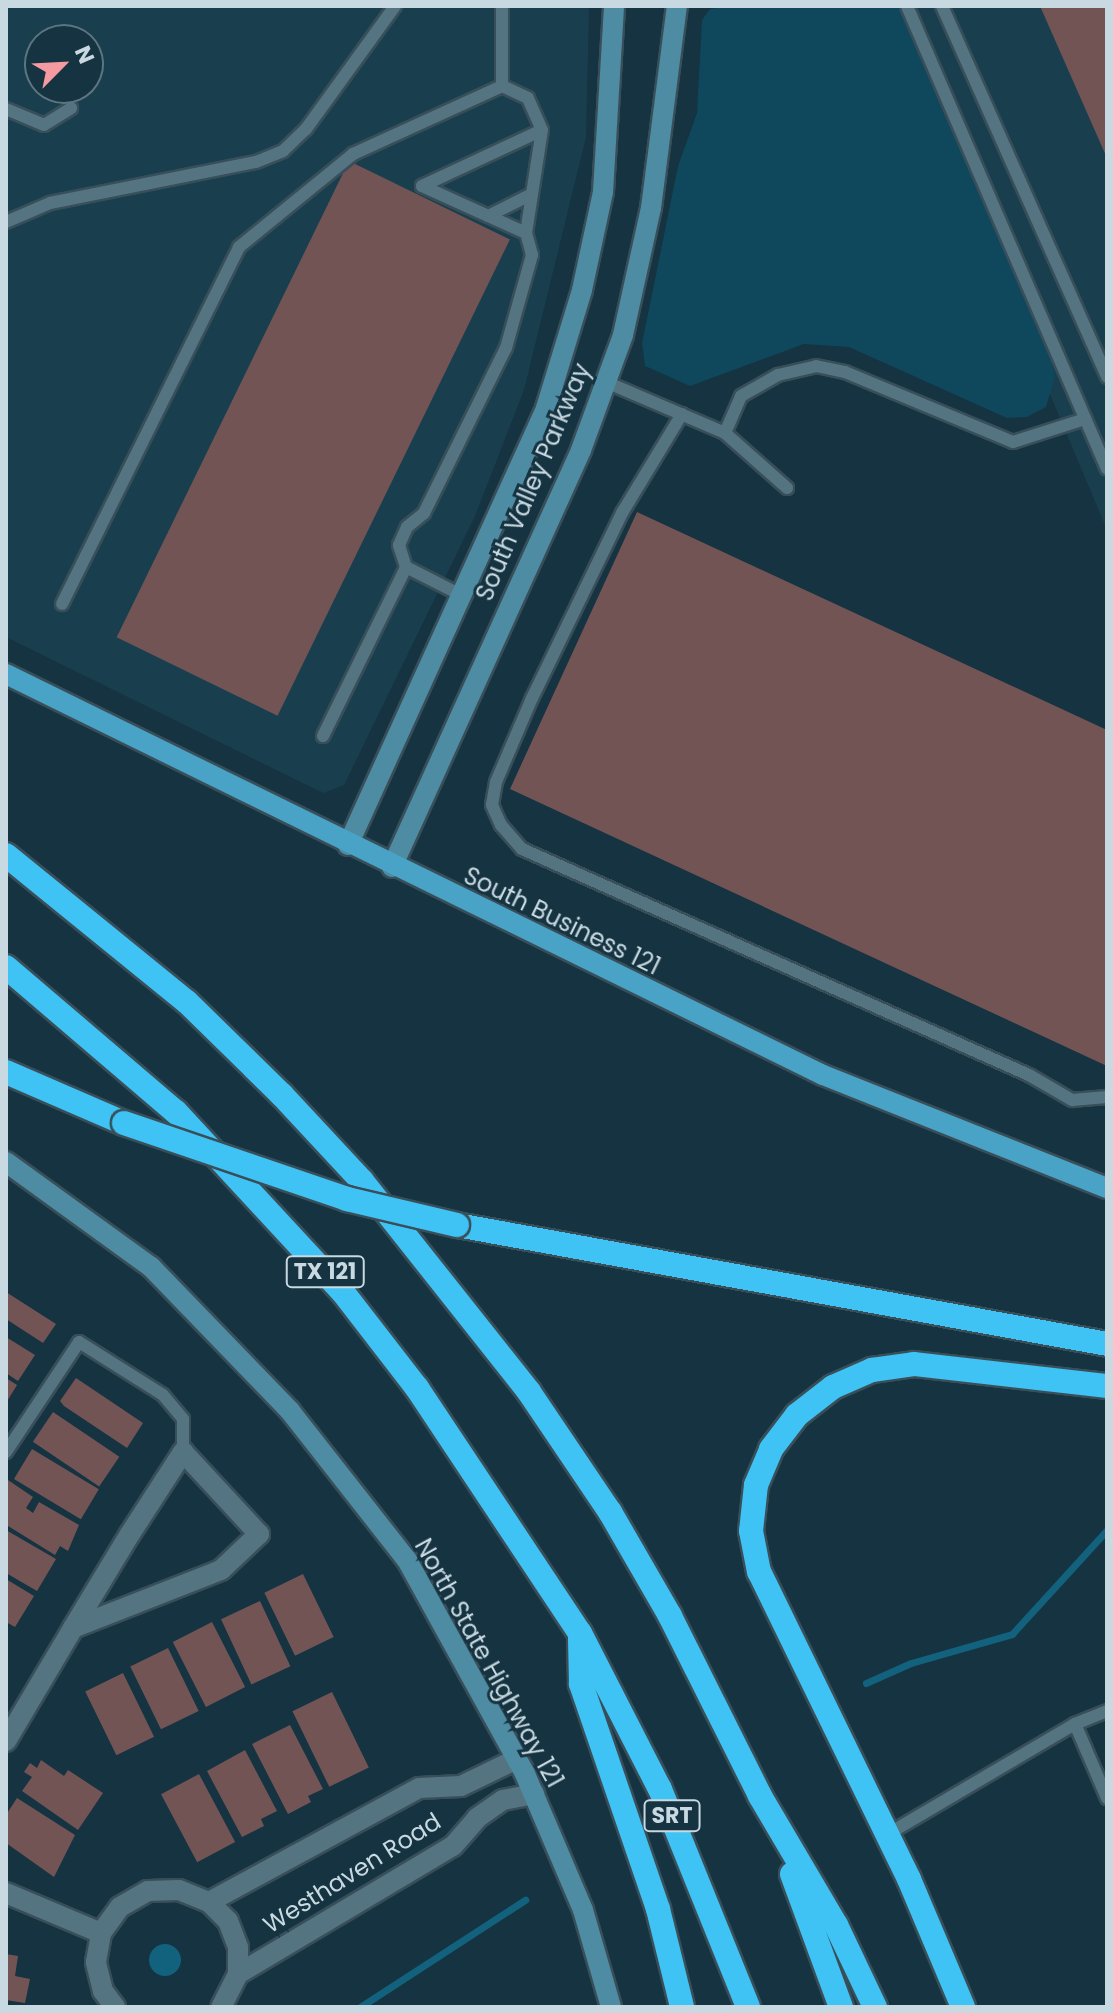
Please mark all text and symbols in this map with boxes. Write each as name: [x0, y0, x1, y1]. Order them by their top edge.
north arrow: [24, 24, 104, 104]
text: N: [67, 41, 102, 69]
street label: South Valley Parkway: [470, 359, 596, 605]
street label: South Business 121: [459, 861, 665, 981]
road number: TX 121: [285, 1254, 365, 1290]
street label: North State Highway 121: [409, 1534, 569, 1792]
road number: SRT: [642, 1798, 702, 1834]
street label: Westhaven Road: [258, 1807, 446, 1939]

